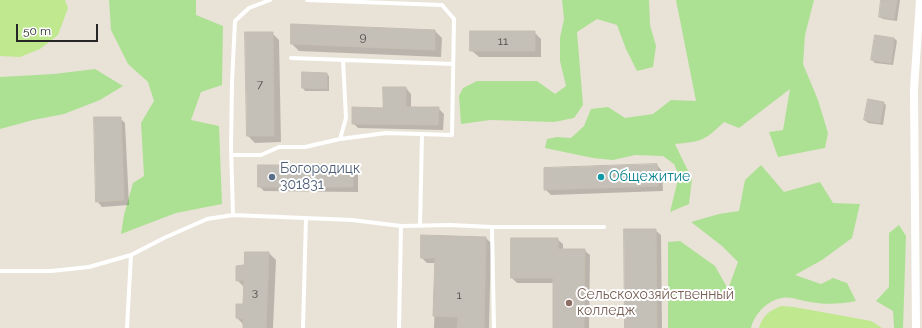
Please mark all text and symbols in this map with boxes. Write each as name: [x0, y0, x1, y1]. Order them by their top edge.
scale bar: [18, 16, 100, 42]
text: 50 m: [23, 24, 51, 38]
house number: 9: [359, 30, 367, 44]
house number: 11: [498, 34, 508, 48]
house number: 7: [257, 77, 263, 91]
place label: Богородицк 301831: [280, 161, 360, 194]
place label: Общежитие: [609, 169, 690, 185]
marker: Богородицк 301831: [267, 172, 277, 182]
marker: Общежитие: [596, 172, 606, 182]
house number: 3: [252, 285, 258, 299]
place label: Сельскохозяйственный колледж: [577, 287, 734, 320]
house number: 1: [456, 288, 462, 302]
marker: Сельскохозяйственный колледж: [564, 298, 574, 308]

